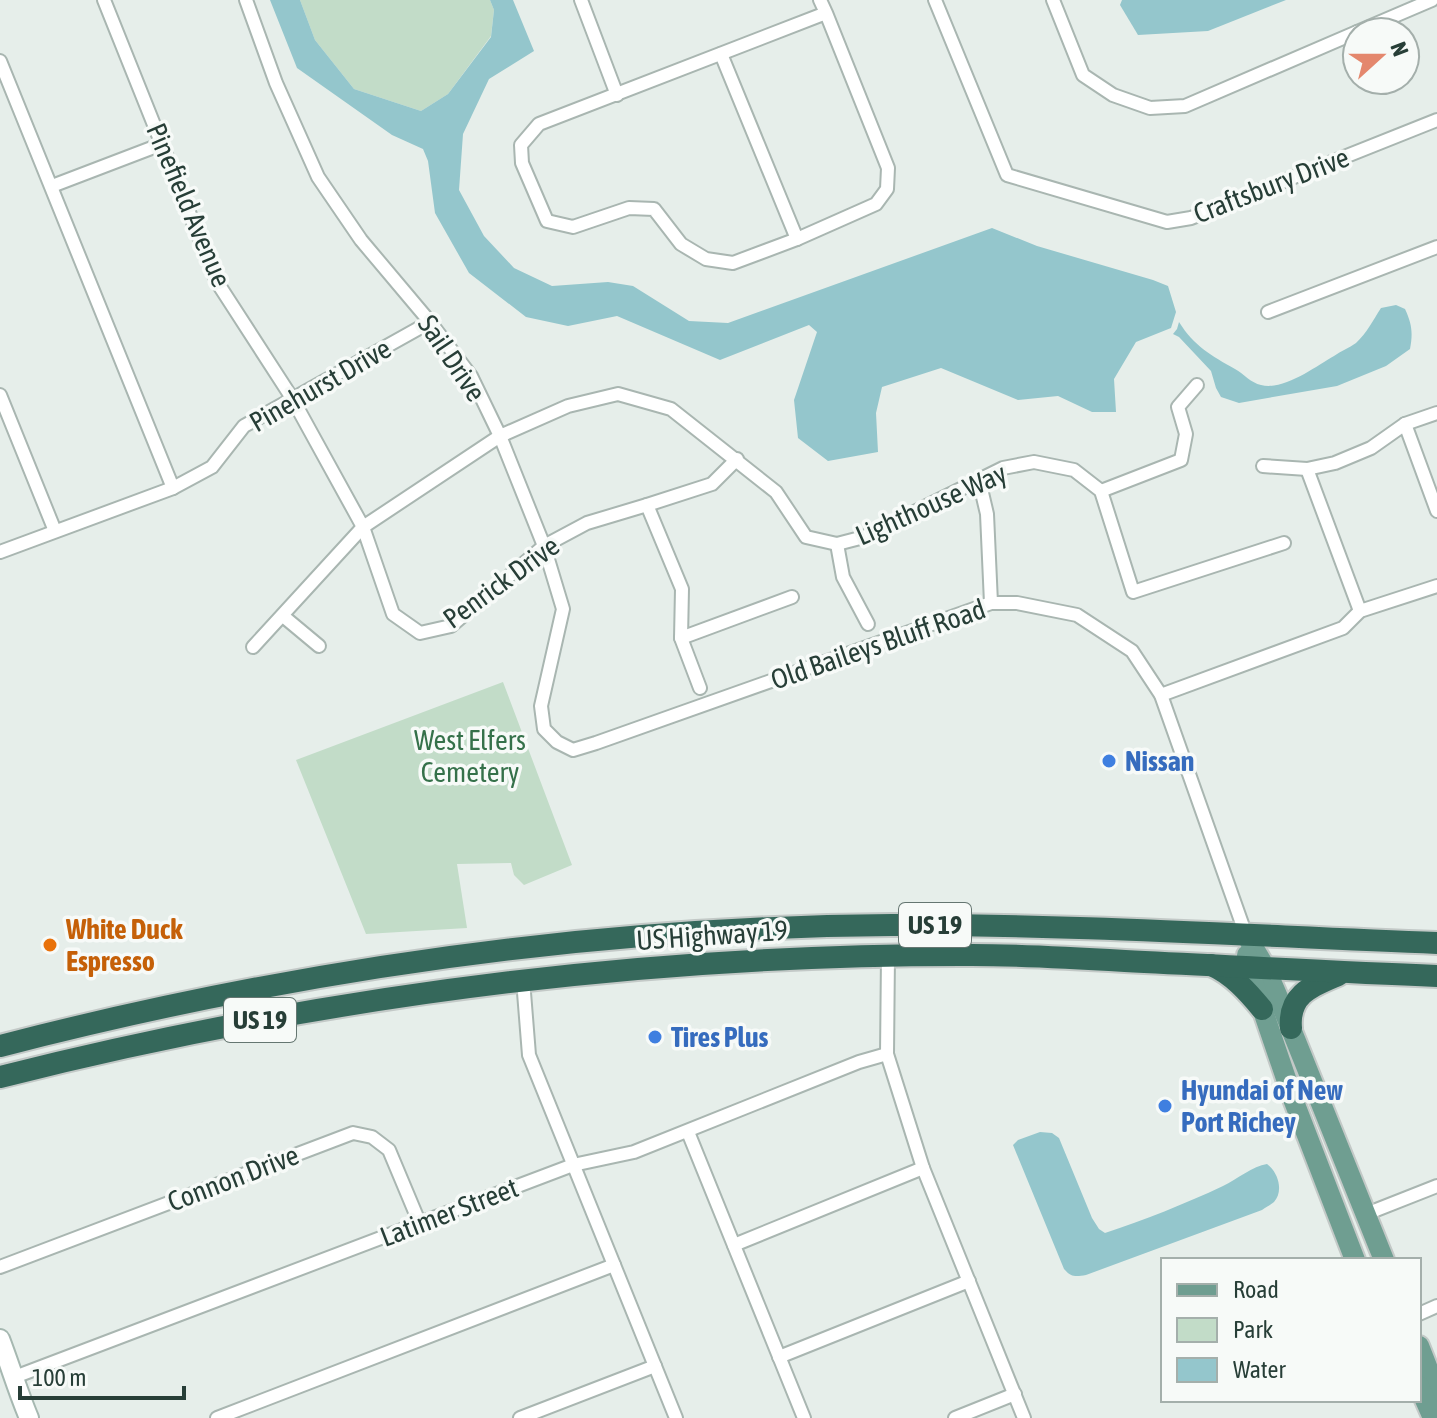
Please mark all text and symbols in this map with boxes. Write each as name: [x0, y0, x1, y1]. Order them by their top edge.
north arrow: [1341, 16, 1421, 96]
text: N: [1385, 38, 1414, 60]
street label: Pinefield Avenue: [140, 118, 238, 292]
street label: Craftsbury Drive: [1189, 141, 1353, 229]
street label: Sail Drive: [412, 309, 492, 407]
street label: Pinehurst Drive: [244, 332, 396, 438]
street label: Lighthouse Way: [851, 457, 1011, 551]
street label: Penrick Drive: [437, 529, 565, 635]
street label: Old Baileys Bluff Road: [766, 592, 990, 696]
park label: West Elfers Cemetery: [414, 724, 526, 788]
place label: Nissan: [1125, 745, 1194, 777]
marker: Nissan: [1100, 752, 1118, 770]
road number: US 19: [899, 903, 971, 947]
place label: White Duck Espresso: [65, 913, 183, 977]
street label: US Highway 19: [635, 914, 789, 956]
marker: White Duck Espresso: [41, 936, 59, 954]
road number: US 19: [224, 998, 296, 1042]
place label: Tires Plus: [671, 1021, 769, 1053]
marker: Tires Plus: [646, 1028, 664, 1046]
place label: Hyundai of New Port Richey: [1181, 1074, 1343, 1138]
marker: Hyundai of New Port Richey: [1156, 1097, 1174, 1115]
street label: Connon Drive: [163, 1138, 303, 1218]
street label: Latimer Street: [376, 1171, 522, 1253]
legend: [1161, 1258, 1421, 1402]
text: Road: [1233, 1276, 1279, 1303]
text: Park: [1233, 1316, 1274, 1343]
scale bar: [20, 1350, 184, 1400]
text: Water: [1233, 1356, 1286, 1383]
text: 100 m: [32, 1364, 86, 1391]

